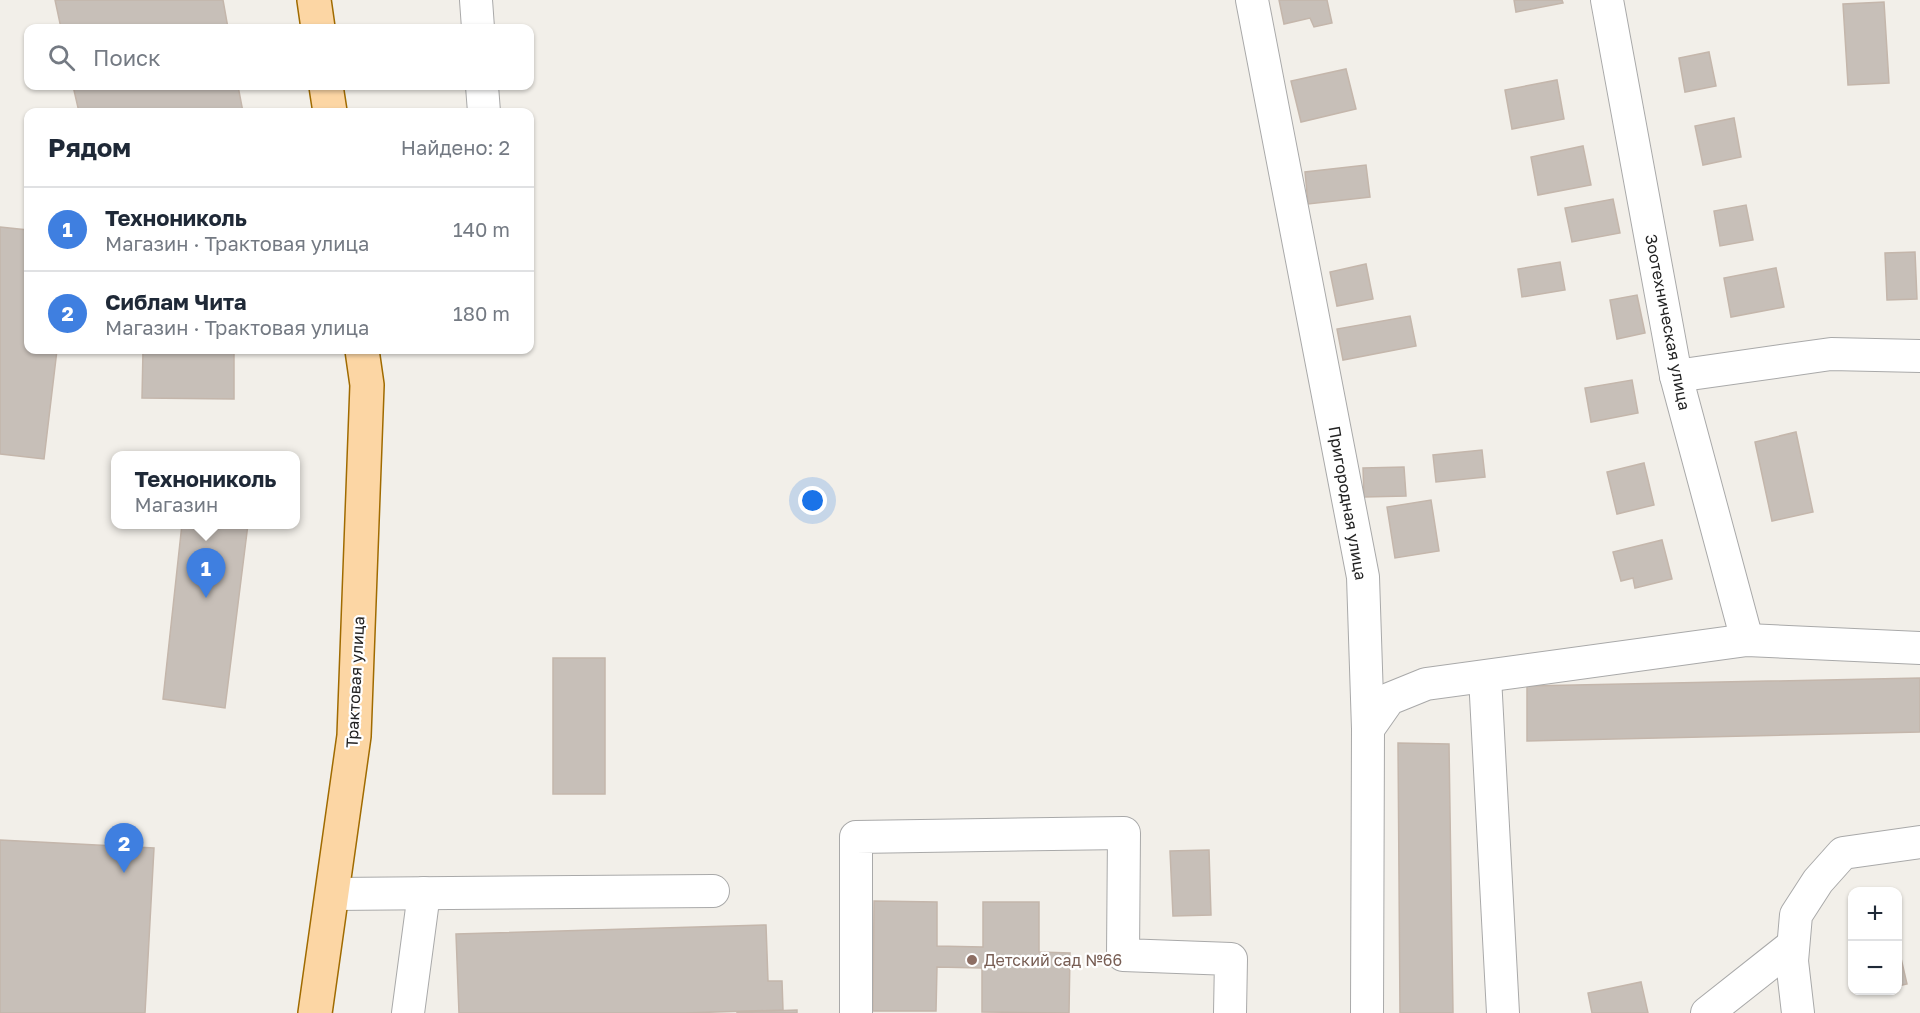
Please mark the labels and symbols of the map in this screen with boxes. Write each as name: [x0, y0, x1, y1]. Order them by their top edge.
street label: Зоотехническая улица: [1641, 232, 1695, 412]
street label: Пригородная улица: [1325, 424, 1371, 582]
your location: [798, 486, 827, 515]
pin: 1: [186, 548, 226, 598]
street label: Трактовая улица: [342, 616, 368, 748]
pin: 2: [104, 824, 144, 873]
place label: Детский сад №66: [984, 950, 1122, 970]
marker: Детский сад №66: [965, 953, 979, 967]

